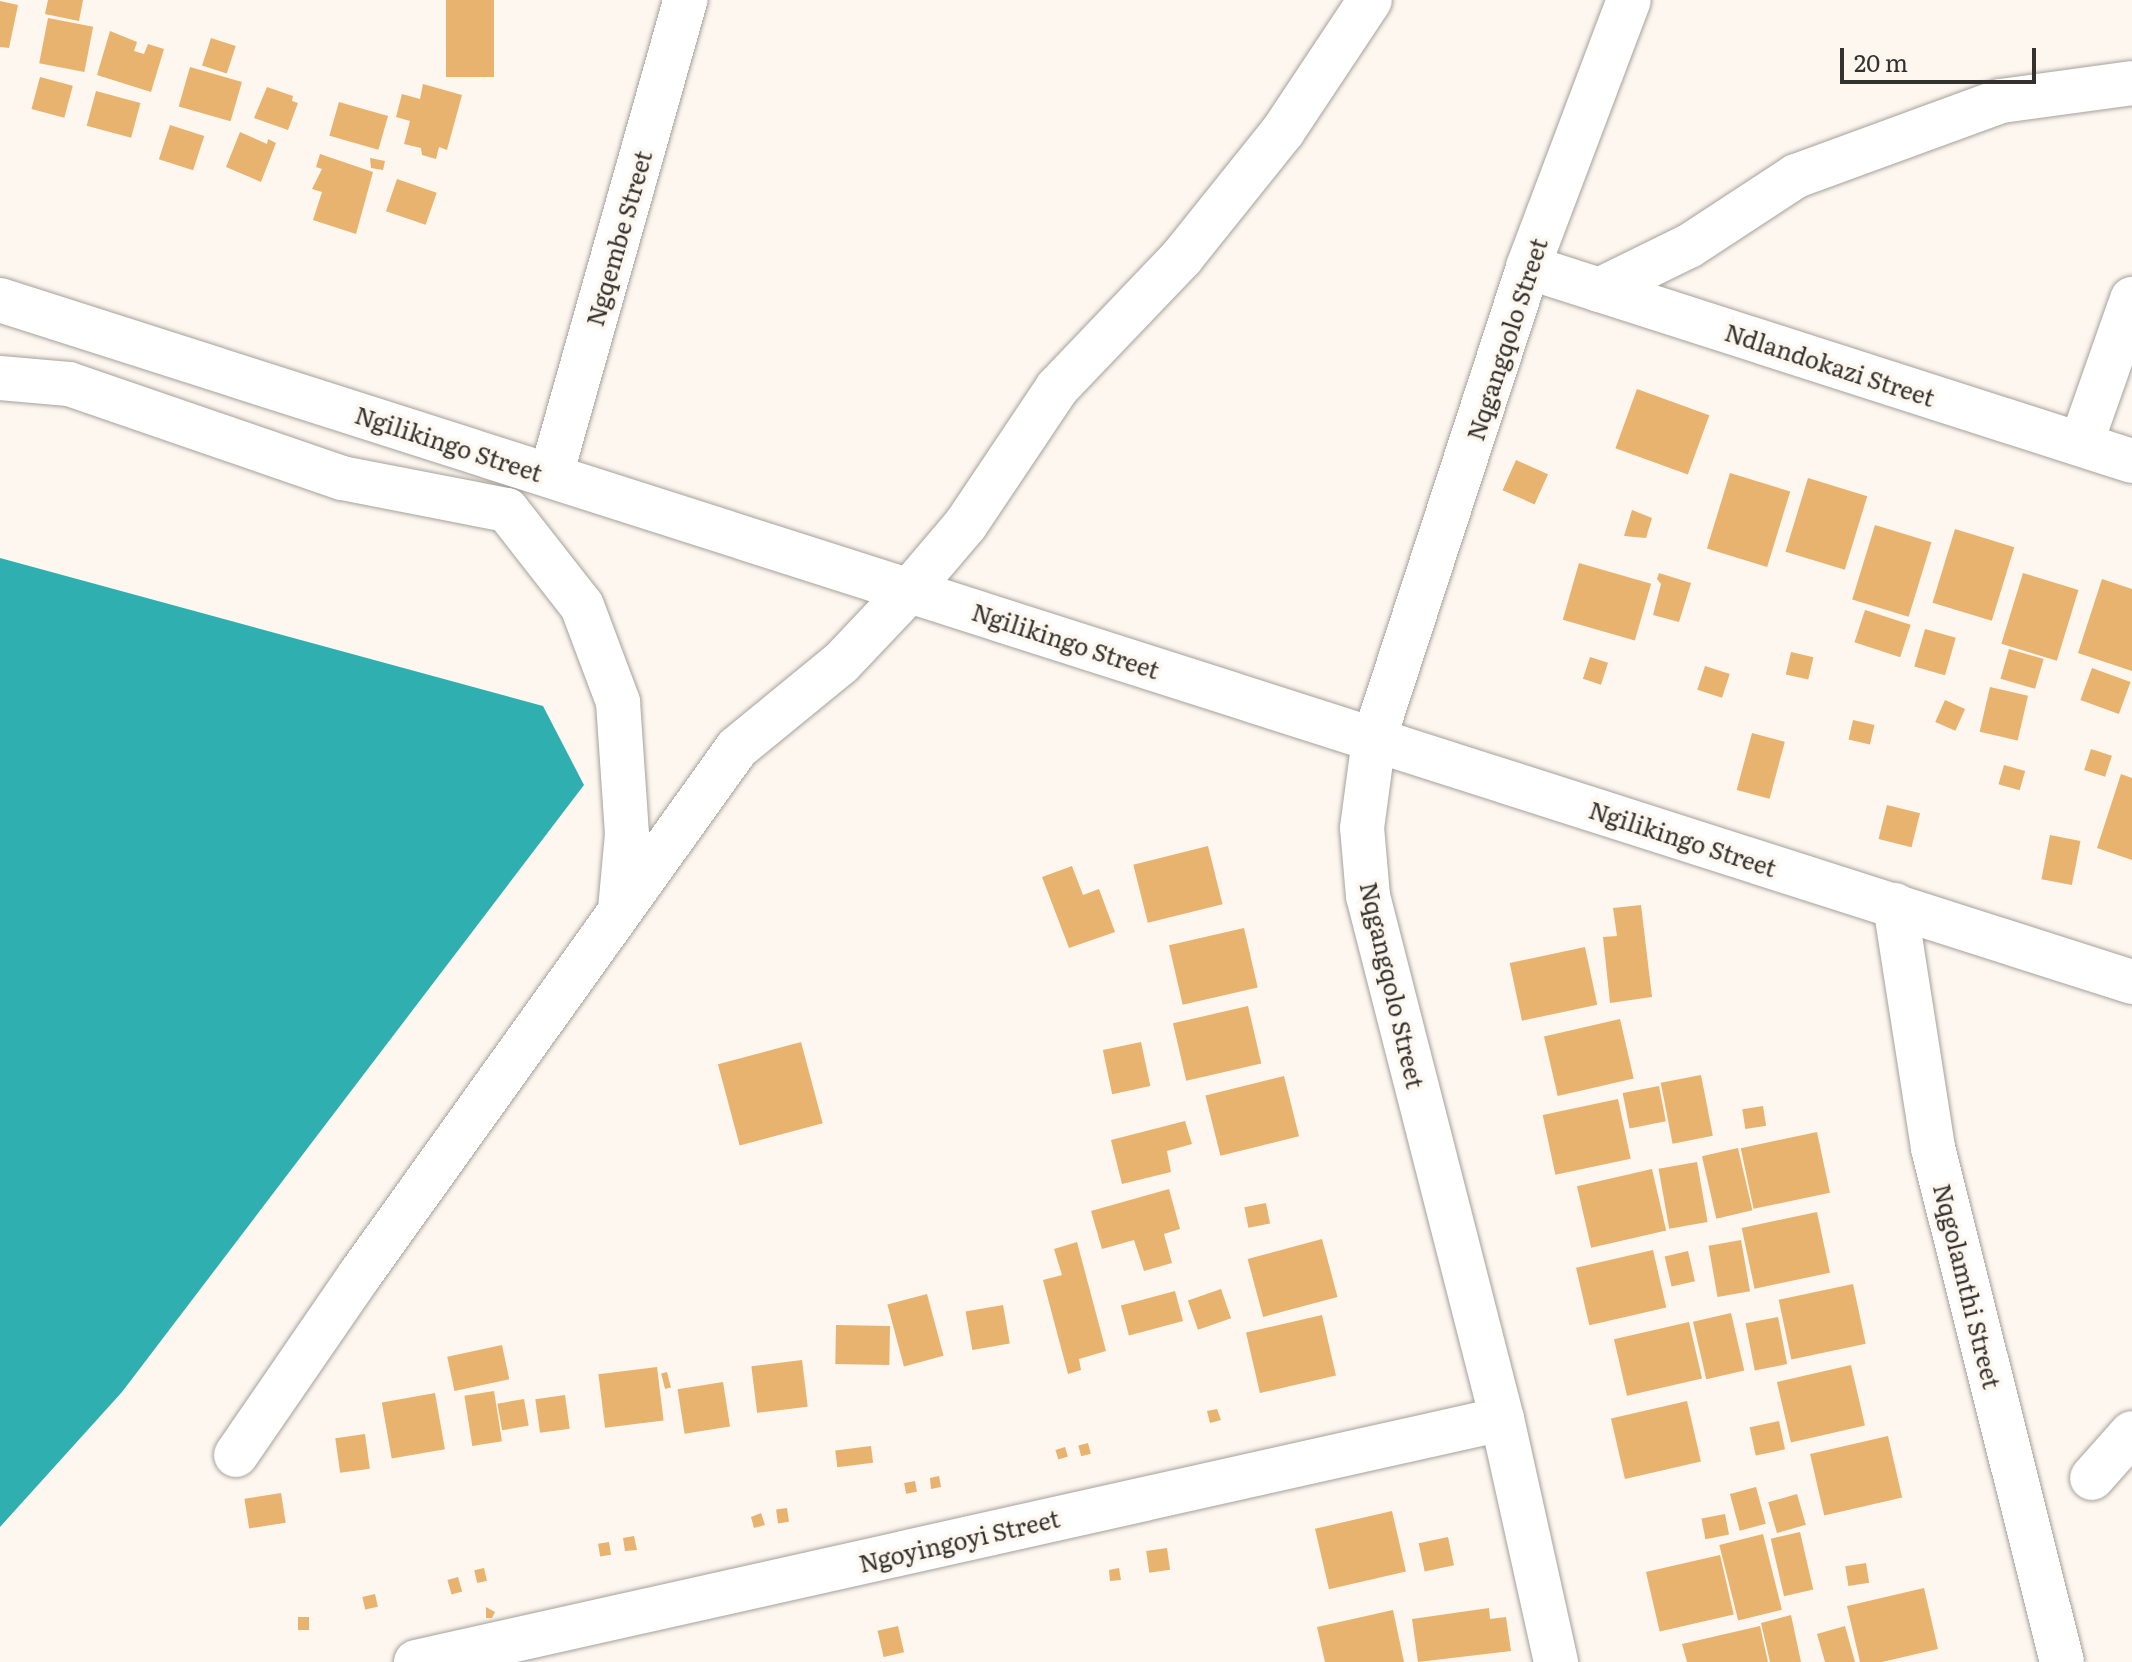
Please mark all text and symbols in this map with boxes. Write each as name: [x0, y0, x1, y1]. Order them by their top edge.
scale bar: [1844, 32, 2040, 82]
text: 20 m: [1854, 44, 1908, 79]
street label: Ngqembe Street: [579, 147, 657, 329]
street label: Nqgangqolo Street: [1460, 234, 1552, 444]
street label: Ndlandokazi Street: [1721, 316, 1939, 412]
street label: Ngilikingo Street: [352, 399, 546, 487]
street label: Ngilikingo Street: [969, 596, 1163, 684]
street label: Ngilikingo Street: [1586, 794, 1780, 882]
street label: Nqgangqolo Street: [1355, 879, 1431, 1091]
street label: Nqgolamthi Street: [1929, 1181, 2007, 1391]
street label: Ngoyingoyi Street: [856, 1503, 1062, 1577]

